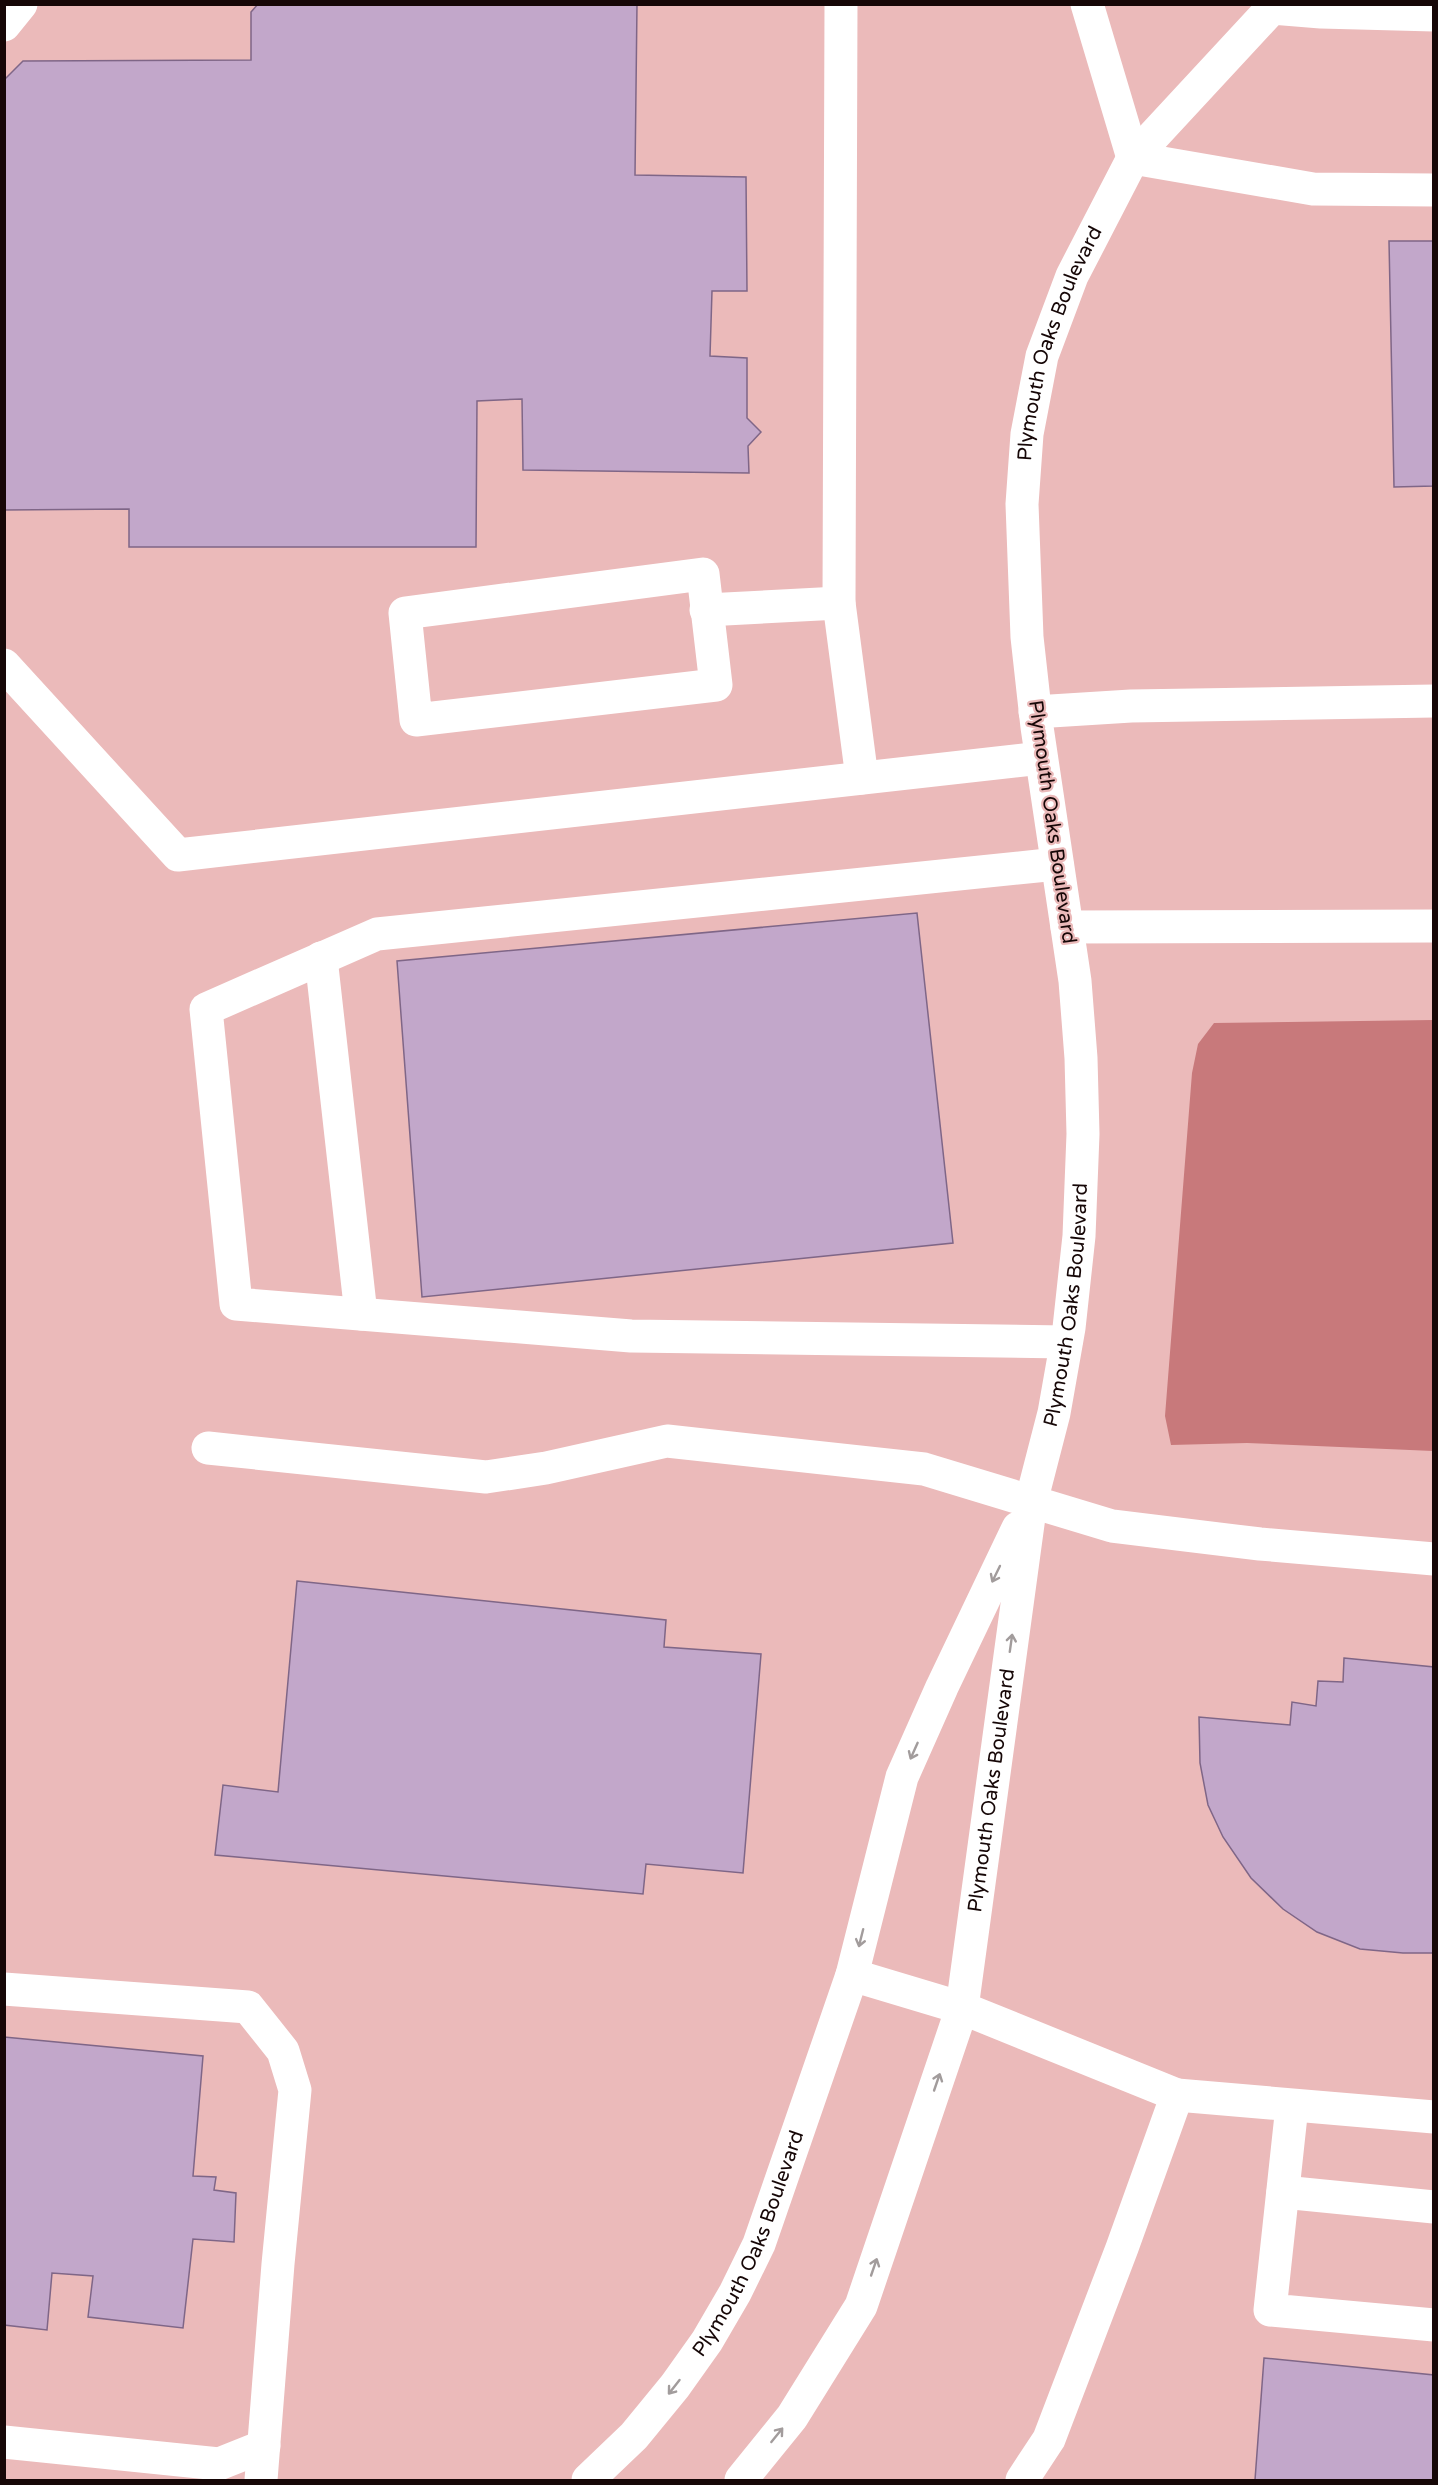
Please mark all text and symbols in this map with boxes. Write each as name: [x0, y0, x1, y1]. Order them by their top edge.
street label: Plymouth Oaks Boulevard: [1013, 222, 1108, 462]
street label: Plymouth Oaks Boulevard: [1023, 699, 1081, 945]
street label: Plymouth Oaks Boulevard: [1039, 1183, 1093, 1429]
one-way arrow: [990, 1565, 1002, 1583]
one-way arrow: [1006, 1633, 1017, 1653]
street label: Plymouth Oaks Boulevard: [963, 1667, 1020, 1914]
one-way arrow: [908, 1741, 919, 1760]
one-way arrow: [855, 1929, 867, 1948]
one-way arrow: [932, 2073, 943, 2092]
street label: Plymouth Oaks Boulevard: [688, 2127, 809, 2361]
one-way arrow: [870, 2258, 881, 2277]
one-way arrow: [668, 2379, 681, 2395]
one-way arrow: [771, 2427, 784, 2443]

